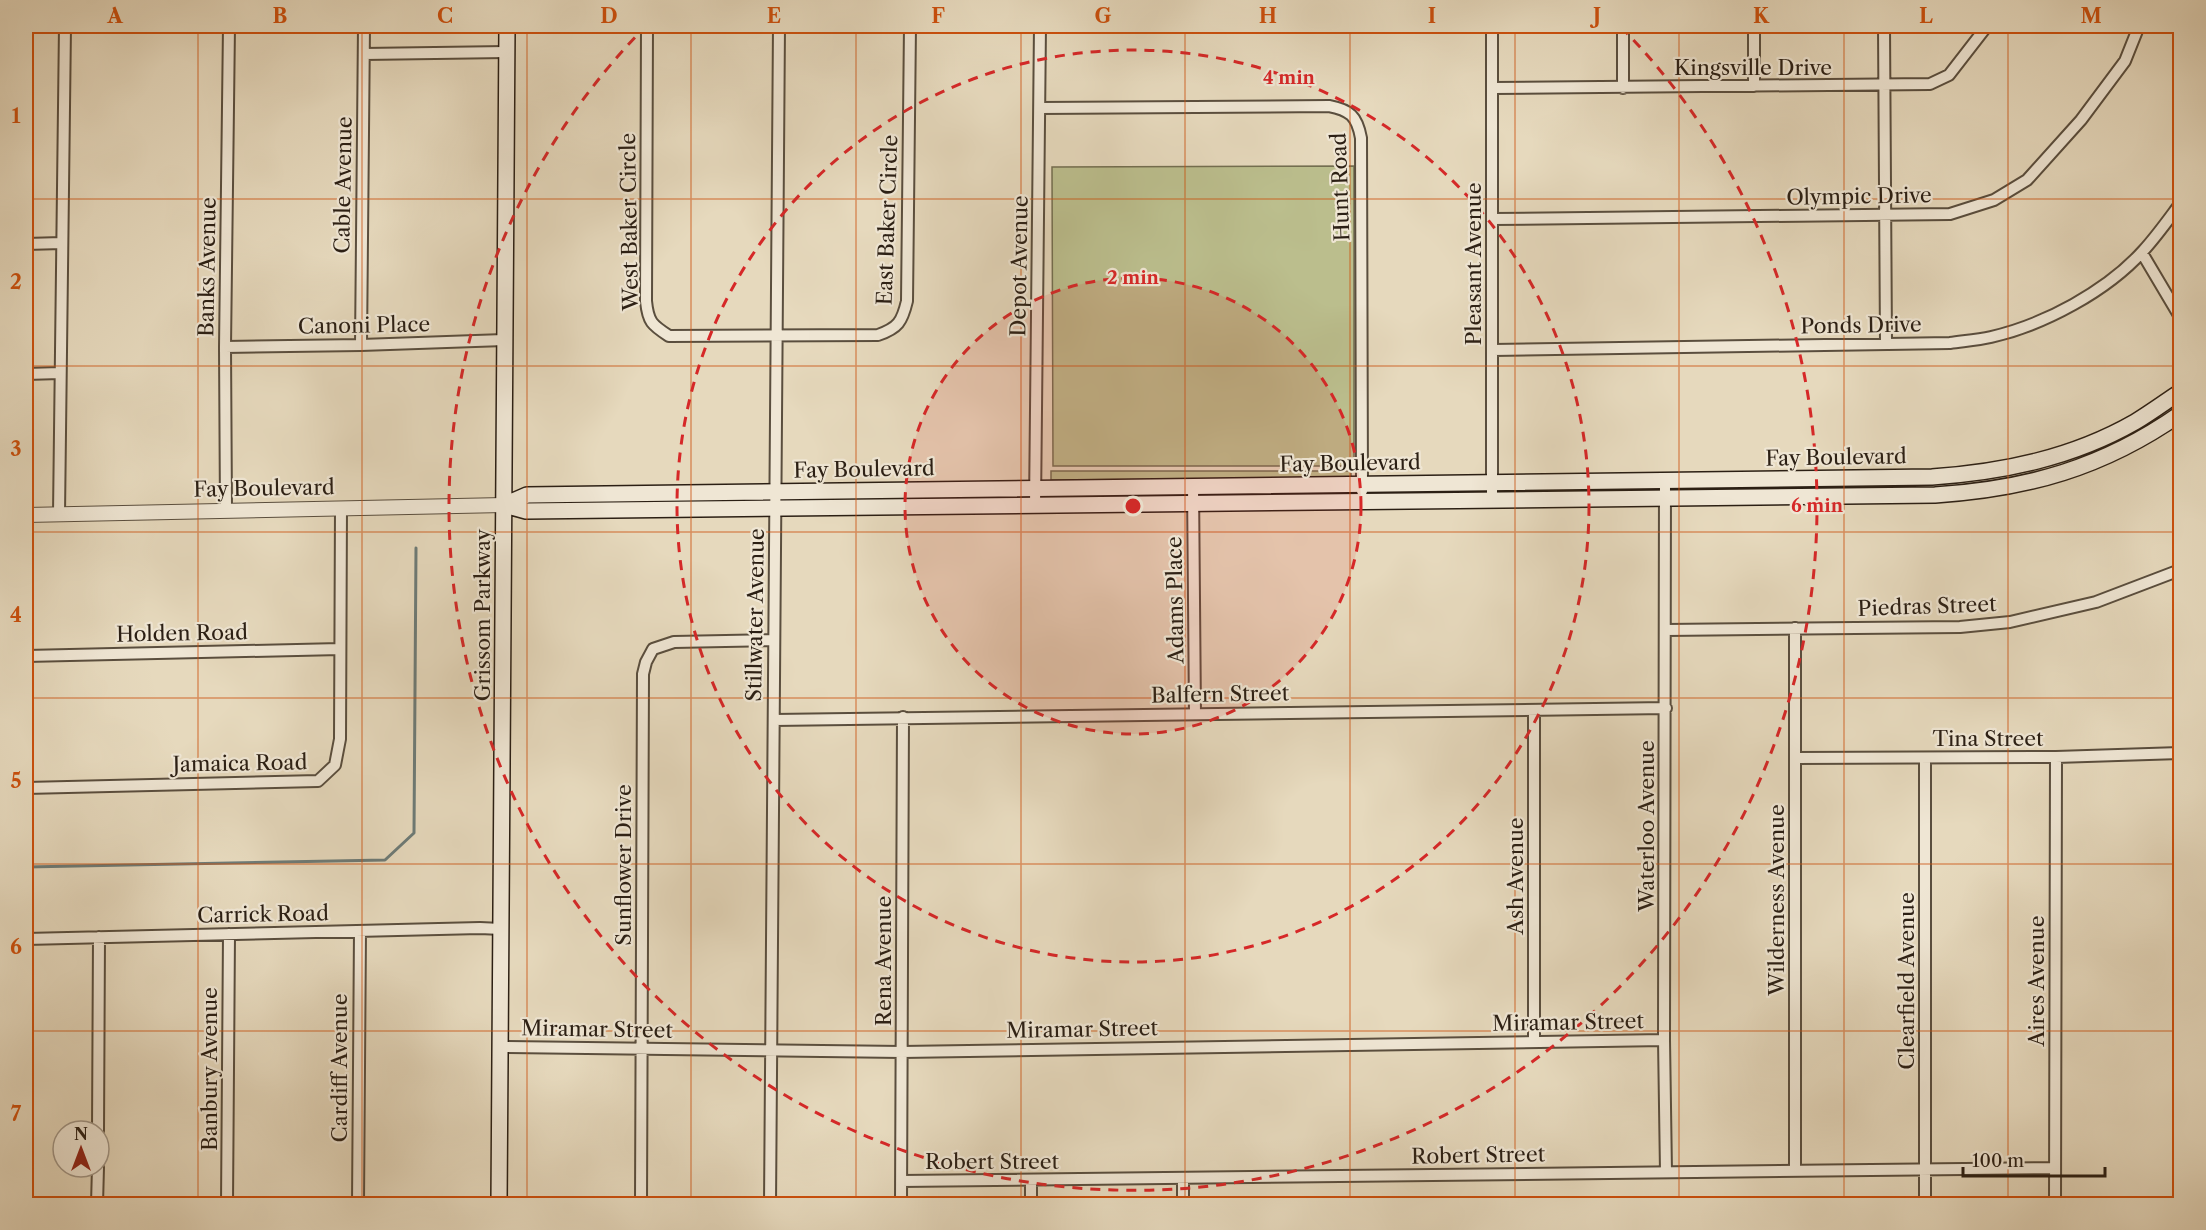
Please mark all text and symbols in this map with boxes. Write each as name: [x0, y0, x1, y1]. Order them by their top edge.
text: A: [106, 4, 123, 28]
text: B: [273, 4, 288, 28]
text: C: [437, 4, 453, 28]
text: D: [600, 4, 618, 28]
text: E: [767, 4, 781, 28]
text: F: [931, 4, 945, 28]
text: G: [1095, 4, 1112, 28]
text: H: [1259, 4, 1277, 28]
text: I: [1428, 4, 1436, 28]
text: J: [1589, 4, 1601, 28]
text: K: [1753, 4, 1770, 28]
text: L: [1919, 4, 1933, 28]
text: M: [2080, 4, 2102, 28]
street label: Kingsville Drive: [1674, 55, 1832, 80]
text: 4 min: [1263, 67, 1316, 89]
text: 1: [12, 104, 21, 128]
street label: Cable Avenue: [329, 116, 357, 254]
street label: Hunt Road: [1326, 132, 1354, 242]
street label: West Baker Circle: [615, 133, 643, 312]
street label: East Baker Circle: [872, 134, 902, 306]
street label: Pleasant Avenue: [1461, 182, 1486, 346]
street label: Olympic Drive: [1786, 182, 1932, 210]
street label: Depot Avenue: [1005, 195, 1033, 337]
street label: Banks Avenue: [193, 197, 221, 337]
text: 2 min: [1107, 267, 1160, 289]
text: 2: [10, 270, 22, 294]
street label: Canoni Place: [298, 311, 430, 339]
street label: Ponds Drive: [1800, 311, 1922, 339]
text: 3: [10, 437, 22, 461]
street label: Fay Boulevard: [1765, 443, 1907, 471]
street label: Fay Boulevard: [1279, 449, 1421, 477]
street label: Fay Boulevard: [793, 455, 935, 483]
street label: Fay Boulevard: [193, 474, 335, 502]
text: 6 min: [1791, 495, 1844, 517]
centre of rings: [1123, 496, 1143, 516]
street label: Grissom Parkway: [470, 528, 495, 701]
street label: Stillwater Avenue: [741, 528, 769, 702]
street label: Adams Place: [1161, 536, 1189, 665]
street label: Piedras Street: [1857, 591, 1997, 621]
text: 4: [10, 603, 22, 627]
street label: Holden Road: [116, 619, 248, 647]
street label: Balfern Street: [1151, 680, 1290, 708]
street label: Tina Street: [1933, 726, 2044, 751]
street label: Waterloo Avenue: [1634, 740, 1659, 913]
street label: Jamaica Road: [169, 749, 308, 777]
text: 5: [10, 769, 22, 793]
street label: Sunflower Drive: [611, 784, 636, 946]
street label: Wilderness Avenue: [1764, 804, 1789, 997]
street label: Ash Avenue: [1503, 817, 1528, 936]
street label: Clearfield Avenue: [1894, 892, 1919, 1070]
street label: Rena Avenue: [871, 896, 896, 1026]
street label: Carrick Road: [197, 900, 329, 928]
street label: Aires Avenue: [2024, 916, 2049, 1047]
text: 6: [10, 935, 22, 959]
street label: Banbury Avenue: [197, 987, 222, 1151]
street label: Cardiff Avenue: [327, 994, 352, 1142]
street label: Miramar Street: [1492, 1008, 1645, 1036]
street label: Miramar Street: [521, 1015, 674, 1043]
street label: Miramar Street: [1006, 1015, 1159, 1043]
text: 7: [11, 1102, 22, 1126]
north arrow: [51, 1119, 111, 1179]
text: N: [74, 1124, 88, 1144]
scale bar: [1963, 1140, 2106, 1178]
street label: Robert Street: [1411, 1141, 1546, 1169]
street label: Robert Street: [925, 1149, 1060, 1174]
text: 100 m: [1972, 1150, 2024, 1172]

